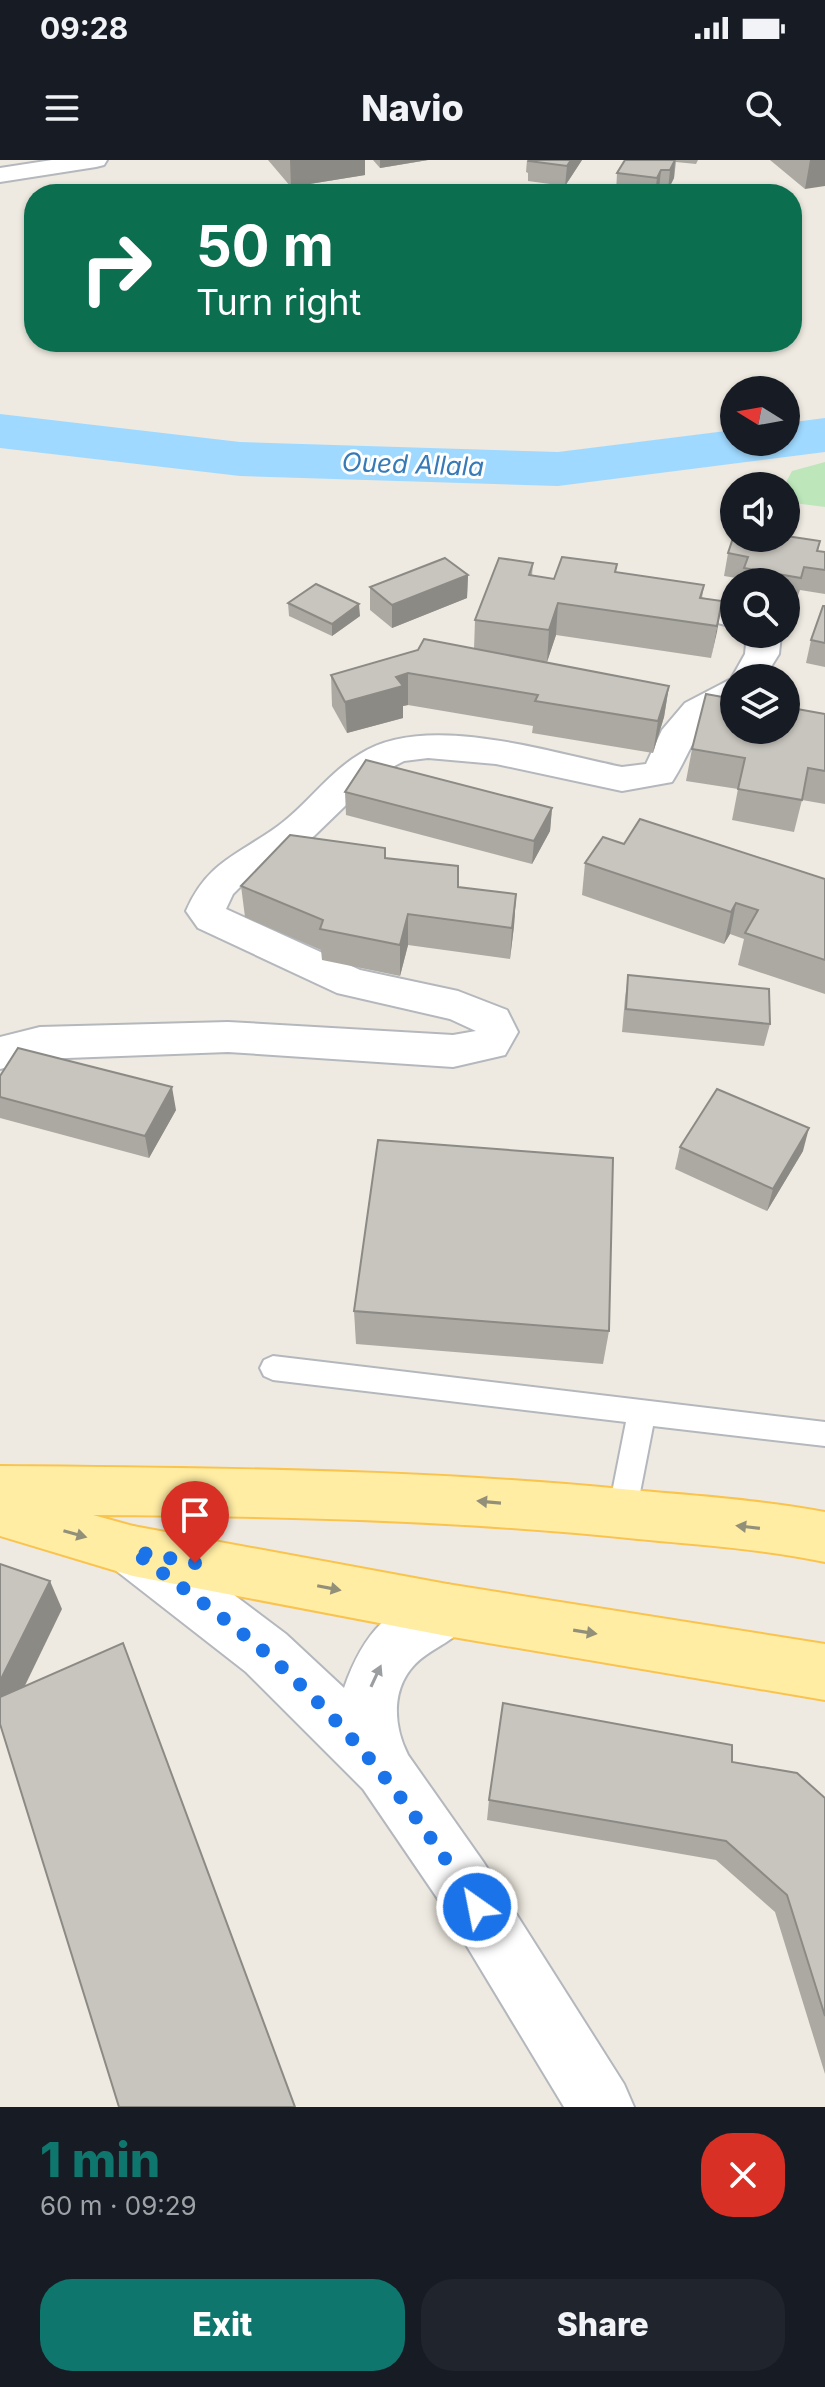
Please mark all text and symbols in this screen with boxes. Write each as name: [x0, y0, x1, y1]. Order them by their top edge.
text: 09:28: [40, 10, 128, 46]
icon: menu: [40, 86, 84, 130]
text: Navio: [361, 86, 464, 130]
icon: search: [741, 86, 785, 130]
text: 50 m: [196, 212, 334, 280]
icon: right: [64, 216, 168, 320]
text: Turn right: [196, 280, 361, 324]
north arrow: [720, 376, 800, 456]
map controls: [720, 376, 800, 744]
water label: Oued Allala: [341, 446, 485, 482]
button: sound: [720, 472, 800, 552]
button: search: [720, 568, 800, 648]
button: layers: [720, 664, 800, 744]
pin: [161, 1481, 229, 1563]
icon: arrive: [173, 1493, 217, 1537]
one-way arrow: [476, 1495, 501, 1508]
one-way arrow: [735, 1521, 760, 1534]
one-way arrow: [63, 1528, 87, 1541]
one-way arrow: [317, 1582, 342, 1594]
one-way arrow: [573, 1627, 598, 1639]
one-way arrow: [369, 1664, 383, 1688]
position arrow: [435, 1865, 519, 1949]
text: 1 min: [40, 2130, 160, 2189]
button: close: [701, 2133, 785, 2217]
text: 60 m · 09:29: [40, 2190, 197, 2221]
button: Exit: [40, 2279, 405, 2371]
button: Share: [421, 2279, 785, 2371]

